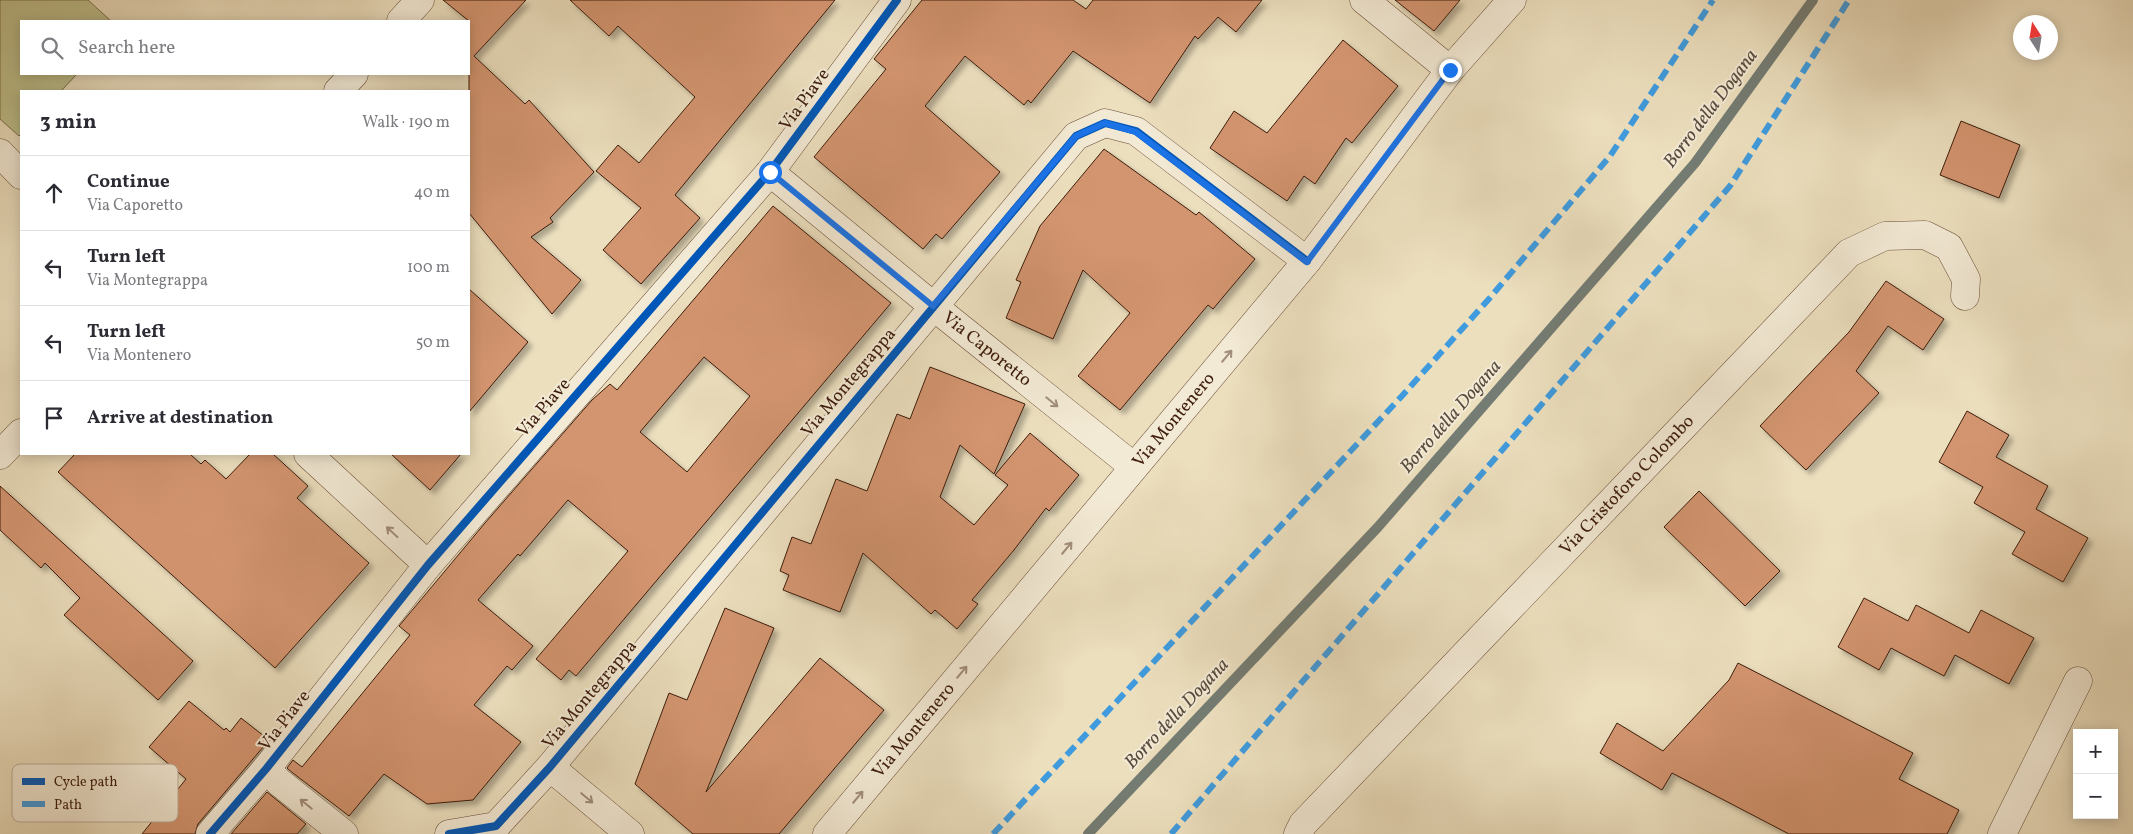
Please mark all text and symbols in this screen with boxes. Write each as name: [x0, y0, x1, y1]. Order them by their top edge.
north arrow: [2013, 15, 2058, 60]
search box: [20, 20, 470, 75]
icon: search: [38, 34, 66, 62]
text: Search here: [78, 35, 175, 61]
water label: Borro della Dogana: [1658, 44, 1764, 174]
route end: [1439, 59, 1462, 82]
street label: Via Piave: [774, 64, 836, 136]
text: 3 min: [40, 108, 96, 137]
text: Walk · 190 m: [362, 112, 450, 134]
route start: [759, 161, 782, 184]
text: Continue: [87, 169, 170, 195]
icon: ahead: [40, 179, 68, 207]
text: 40 m: [414, 182, 450, 204]
text: Via Caporetto: [87, 195, 183, 217]
text: Turn left: [87, 244, 166, 270]
icon: left: [40, 254, 68, 282]
text: 100 m: [407, 257, 450, 279]
text: Via Montegrappa: [87, 270, 208, 292]
street label: Via Caporetto: [937, 306, 1037, 393]
text: Turn left: [87, 319, 166, 345]
street label: Via Montegrappa: [796, 323, 902, 443]
icon: left: [40, 329, 68, 357]
text: 50 m: [416, 332, 450, 354]
text: Via Montenero: [87, 345, 191, 367]
one-way arrow: [1222, 350, 1233, 363]
water label: Borro della Dogana: [1394, 355, 1508, 479]
street label: Via Montenero: [1127, 367, 1221, 473]
street label: Via Piave: [511, 373, 577, 443]
one-way arrow: [1045, 396, 1058, 407]
icon: arrive: [40, 404, 68, 432]
text: Arrive at destination: [87, 405, 273, 431]
street label: Via Cristoforo Colombo: [1554, 409, 1700, 561]
one-way arrow: [386, 526, 399, 538]
one-way arrow: [1061, 541, 1072, 554]
street label: Via Montegrappa: [537, 635, 643, 755]
water label: Borro della Dogana: [1119, 653, 1235, 775]
one-way arrow: [957, 666, 968, 679]
street label: Via Montenero: [866, 678, 961, 783]
street label: Via Piave: [253, 685, 317, 757]
map controls: [2073, 729, 2118, 819]
button: +: [2073, 729, 2118, 774]
legend: [12, 764, 178, 822]
text: Cycle path: [54, 773, 118, 792]
button: −: [2073, 774, 2118, 819]
one-way arrow: [852, 790, 863, 803]
one-way arrow: [580, 793, 593, 804]
text: Path: [54, 796, 82, 815]
one-way arrow: [300, 798, 313, 809]

